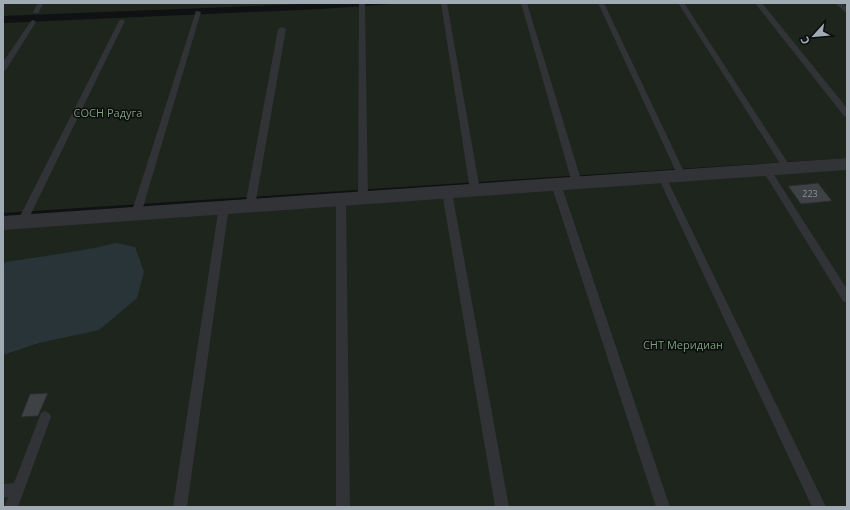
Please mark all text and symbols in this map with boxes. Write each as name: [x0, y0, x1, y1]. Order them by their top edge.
north arrow: [794, 16, 834, 56]
text: С: [796, 34, 813, 47]
park label: СОСН Радуга: [74, 105, 142, 120]
house number: 223: [802, 187, 818, 200]
park label: СНТ Меридиан: [643, 337, 723, 352]

